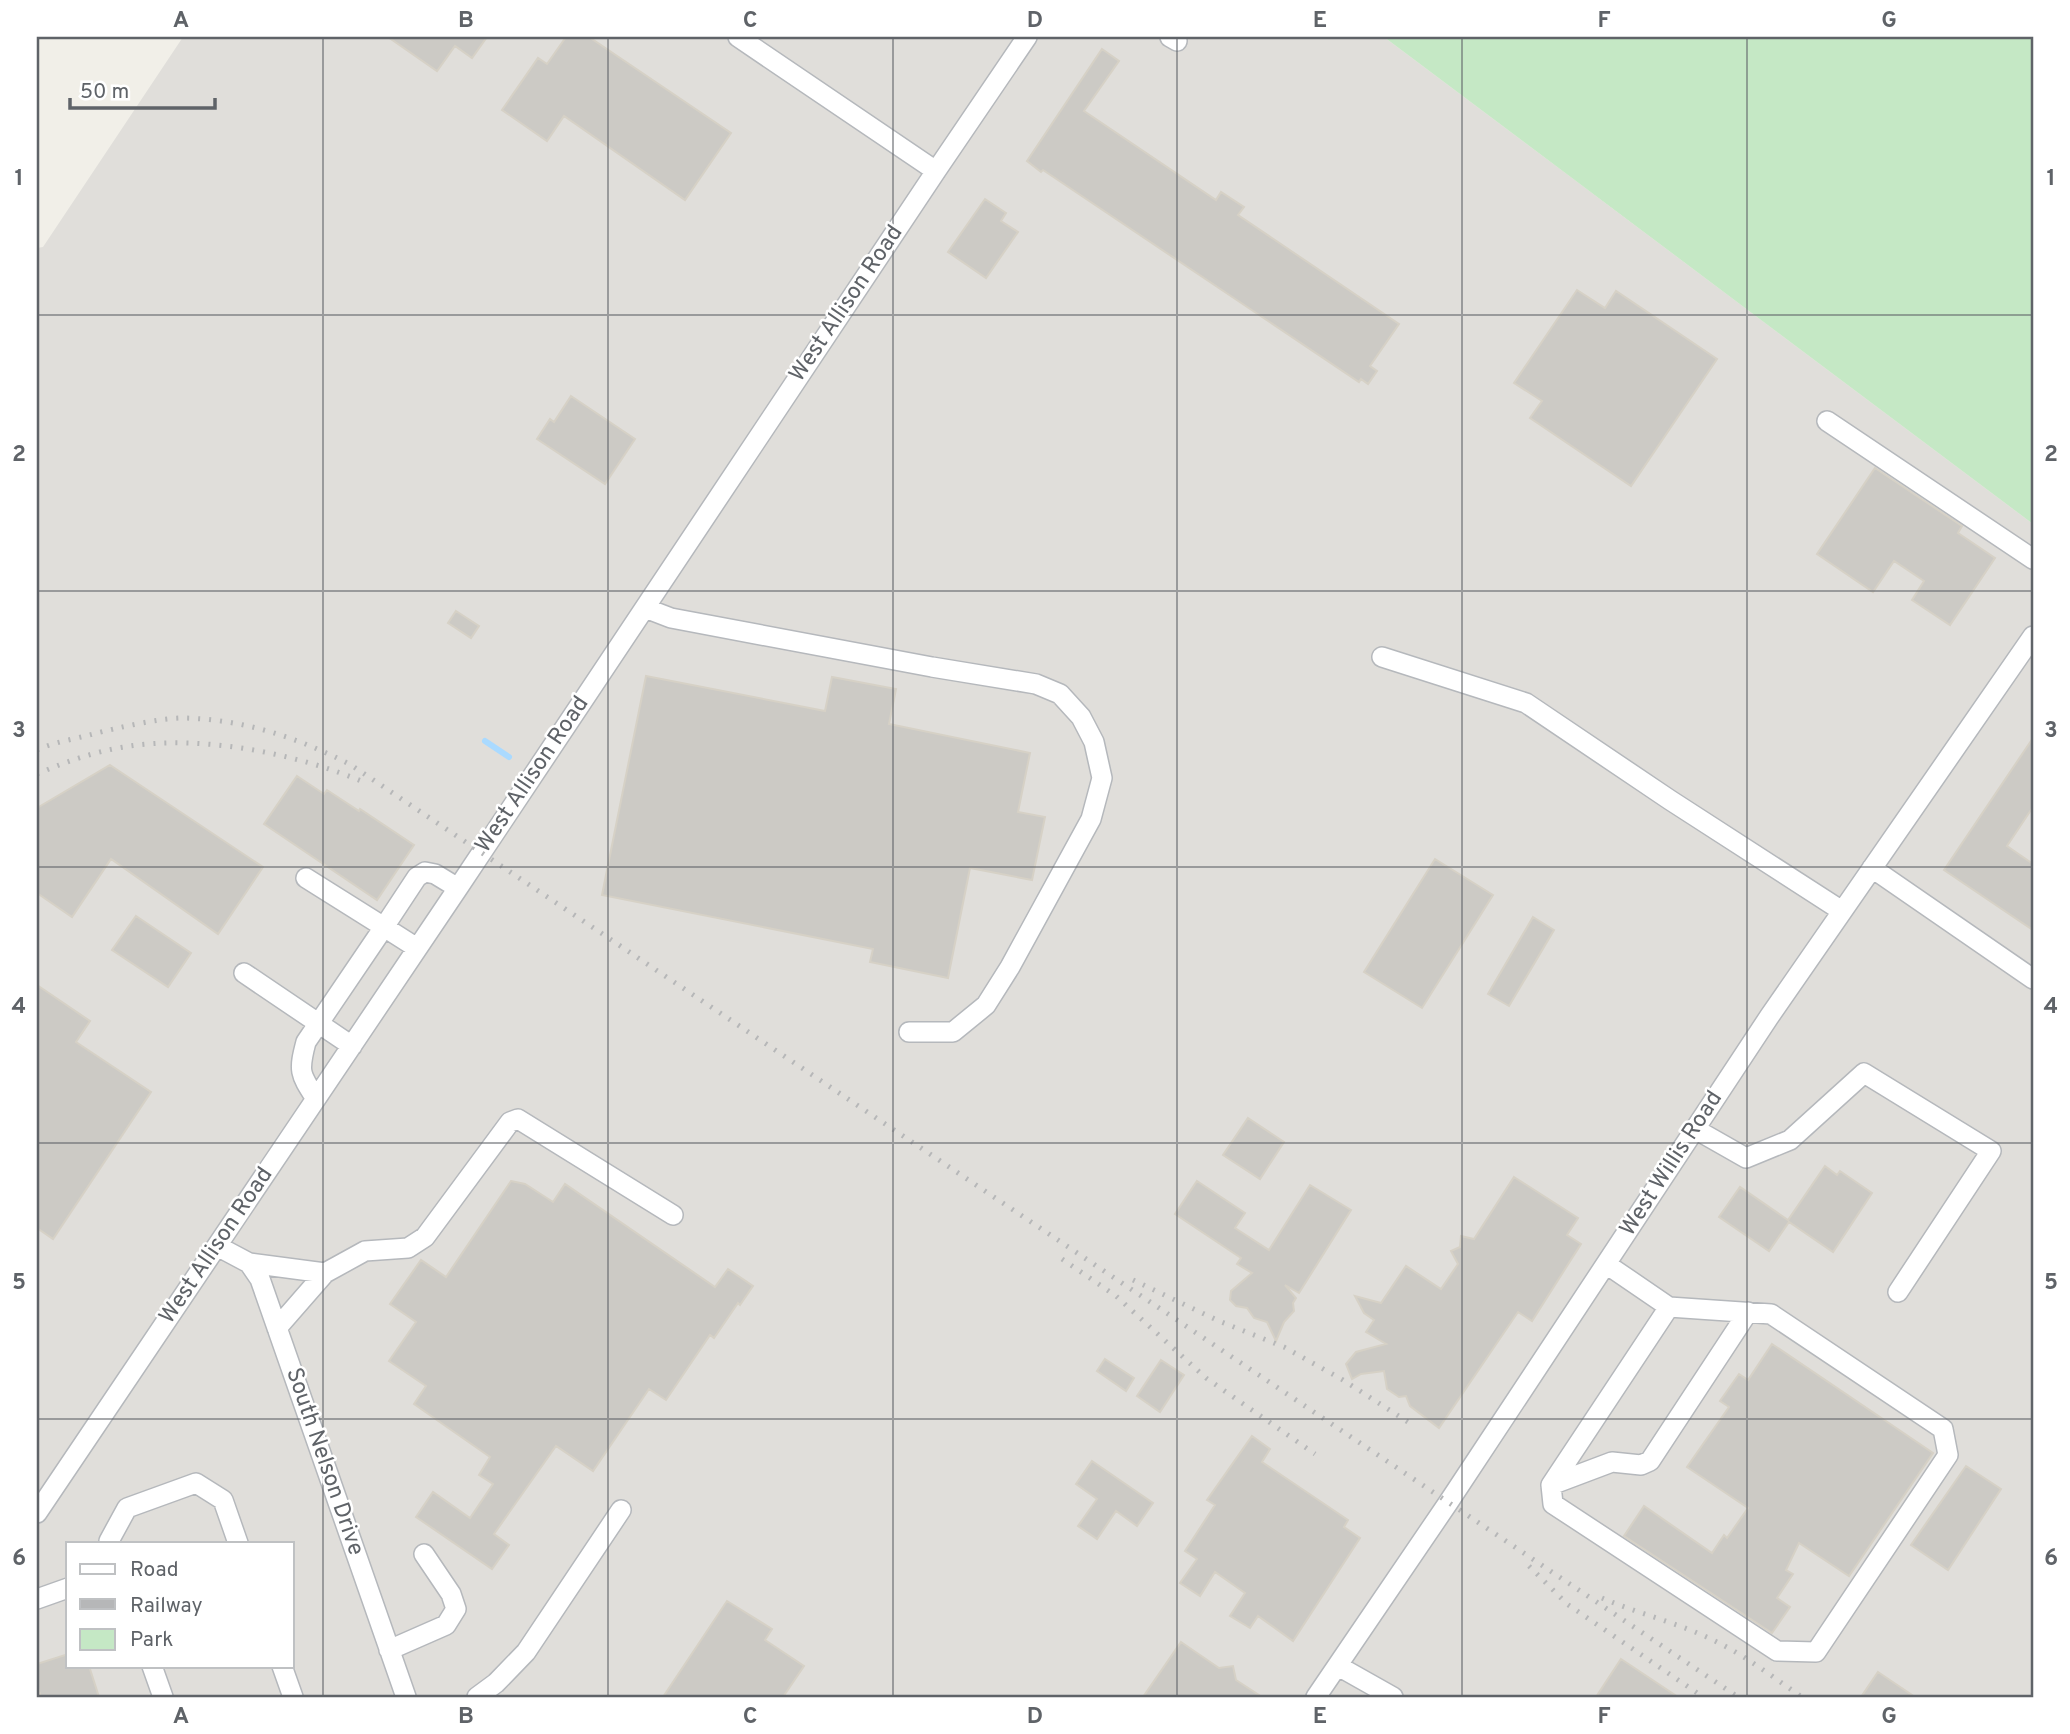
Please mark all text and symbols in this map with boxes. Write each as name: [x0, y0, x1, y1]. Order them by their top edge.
text: A: [173, 7, 189, 36]
text: B: [458, 7, 474, 36]
text: C: [743, 7, 757, 36]
text: D: [1027, 7, 1043, 36]
text: E: [1313, 7, 1327, 36]
text: F: [1597, 7, 1611, 36]
text: G: [1881, 7, 1897, 36]
scale bar: [70, 66, 215, 110]
text: 50 m: [80, 79, 129, 106]
text: 1: [14, 165, 24, 194]
text: 1: [2046, 165, 2056, 194]
street label: West Allison Road: [784, 220, 910, 388]
text: 2: [12, 441, 26, 470]
text: 2: [2044, 441, 2058, 470]
street label: West Allison Road: [470, 691, 596, 859]
text: 3: [12, 717, 26, 746]
text: 3: [2044, 717, 2058, 746]
text: 4: [12, 993, 26, 1022]
text: 4: [2044, 993, 2058, 1022]
street label: West Willis Road: [1614, 1086, 1730, 1242]
street label: West Allison Road: [154, 1162, 280, 1330]
text: 5: [12, 1269, 26, 1298]
text: 5: [2044, 1269, 2058, 1298]
street label: South Nelson Drive: [278, 1364, 370, 1560]
legend: [66, 1542, 294, 1668]
text: 6: [12, 1545, 26, 1574]
text: 6: [2044, 1545, 2058, 1574]
text: Road: [130, 1557, 179, 1584]
text: Railway: [130, 1593, 203, 1620]
text: Park: [130, 1627, 173, 1654]
text: A: [173, 1703, 189, 1732]
text: B: [458, 1703, 474, 1732]
text: C: [743, 1703, 757, 1732]
text: D: [1027, 1703, 1043, 1732]
text: E: [1313, 1703, 1327, 1732]
text: F: [1597, 1703, 1611, 1732]
text: G: [1881, 1703, 1897, 1732]

